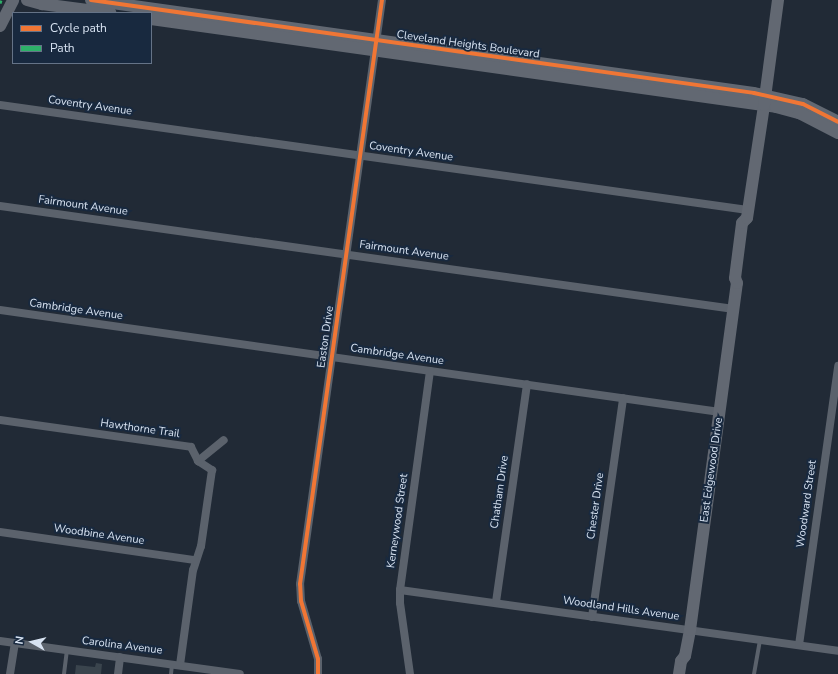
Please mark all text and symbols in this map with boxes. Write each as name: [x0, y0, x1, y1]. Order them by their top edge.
legend: [12, 12, 152, 64]
text: Cycle path: [50, 20, 107, 36]
street label: Cleveland Heights Boulevard: [396, 28, 540, 62]
text: Path: [50, 40, 75, 56]
street label: Coventry Avenue: [47, 94, 133, 118]
street label: Coventry Avenue: [368, 140, 454, 164]
street label: Fairmount Avenue: [37, 193, 129, 219]
street label: Fairmount Avenue: [358, 238, 450, 264]
street label: Cambridge Avenue: [28, 297, 124, 323]
street label: Easton Drive: [315, 305, 337, 369]
street label: Cambridge Avenue: [349, 342, 445, 368]
street label: Hawthorne Trail: [100, 417, 180, 441]
street label: East Edgewood Drive: [698, 417, 726, 523]
street label: Chatham Drive: [488, 455, 512, 529]
street label: Woodward Street: [794, 459, 820, 549]
street label: Chester Drive: [585, 472, 607, 540]
street label: Kerneywood Street: [385, 473, 411, 569]
street label: Woodbine Avenue: [53, 522, 145, 548]
street label: Woodland Hills Avenue: [562, 594, 680, 624]
north arrow: [12, 622, 52, 662]
text: N: [12, 635, 28, 645]
street label: Carolina Avenue: [81, 635, 163, 657]

